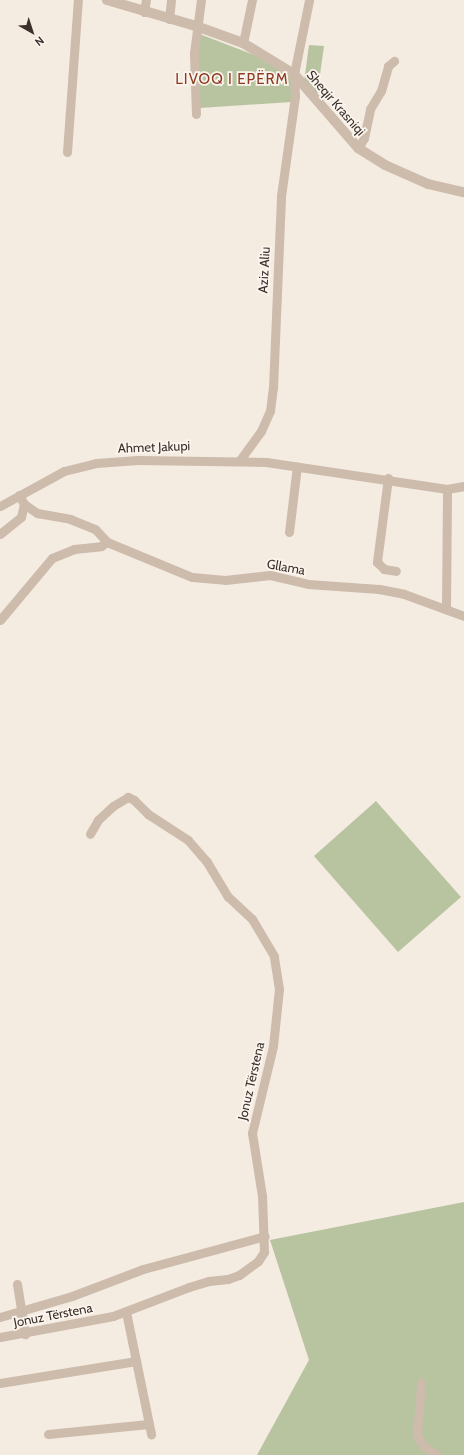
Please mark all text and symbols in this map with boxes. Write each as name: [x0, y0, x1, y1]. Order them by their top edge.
north arrow: [12, 12, 52, 52]
text: N: [32, 33, 47, 49]
street label: Sheqir Krasniqi: [303, 67, 369, 139]
district label: LIVOQ I EPËRM: [175, 71, 289, 89]
street label: Aziz Aliu: [255, 246, 273, 294]
street label: Ahmet Jakupi: [118, 438, 190, 456]
street label: Gllama: [266, 556, 306, 578]
street label: Jonuz Tërstena: [234, 1040, 268, 1122]
street label: Jonuz Tërstena: [12, 1300, 94, 1330]

